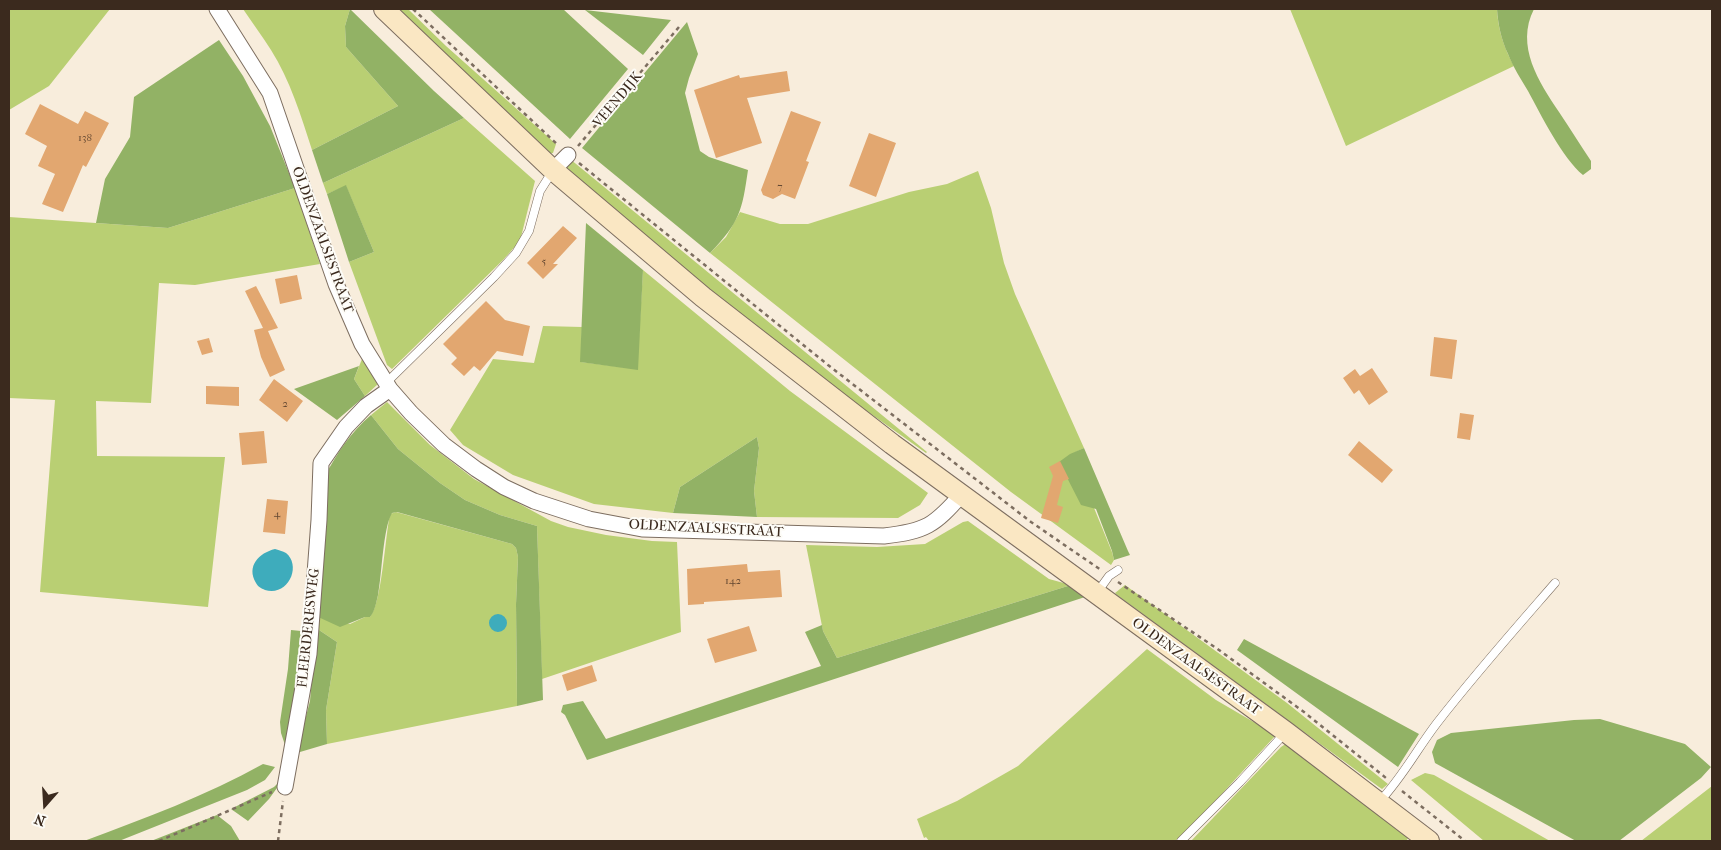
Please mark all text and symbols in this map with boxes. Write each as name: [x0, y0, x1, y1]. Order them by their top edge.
street label: VEENDIJK: [590, 68, 646, 132]
house number: 138: [78, 131, 92, 145]
street label: OLDENZAALSESTRAAT: [288, 164, 356, 316]
house number: 7: [777, 180, 783, 194]
house number: 5: [542, 255, 546, 269]
house number: 2: [282, 397, 288, 411]
house number: 4: [274, 507, 280, 521]
street label: OLDENZAALSESTRAAT: [628, 517, 784, 541]
street label: FLEERDERESWEG: [294, 567, 324, 689]
house number: 142: [725, 574, 741, 588]
street label: OLDENZAALSESTRAAT: [1128, 615, 1264, 719]
north arrow: [20, 780, 70, 830]
text: N: [32, 810, 48, 829]

